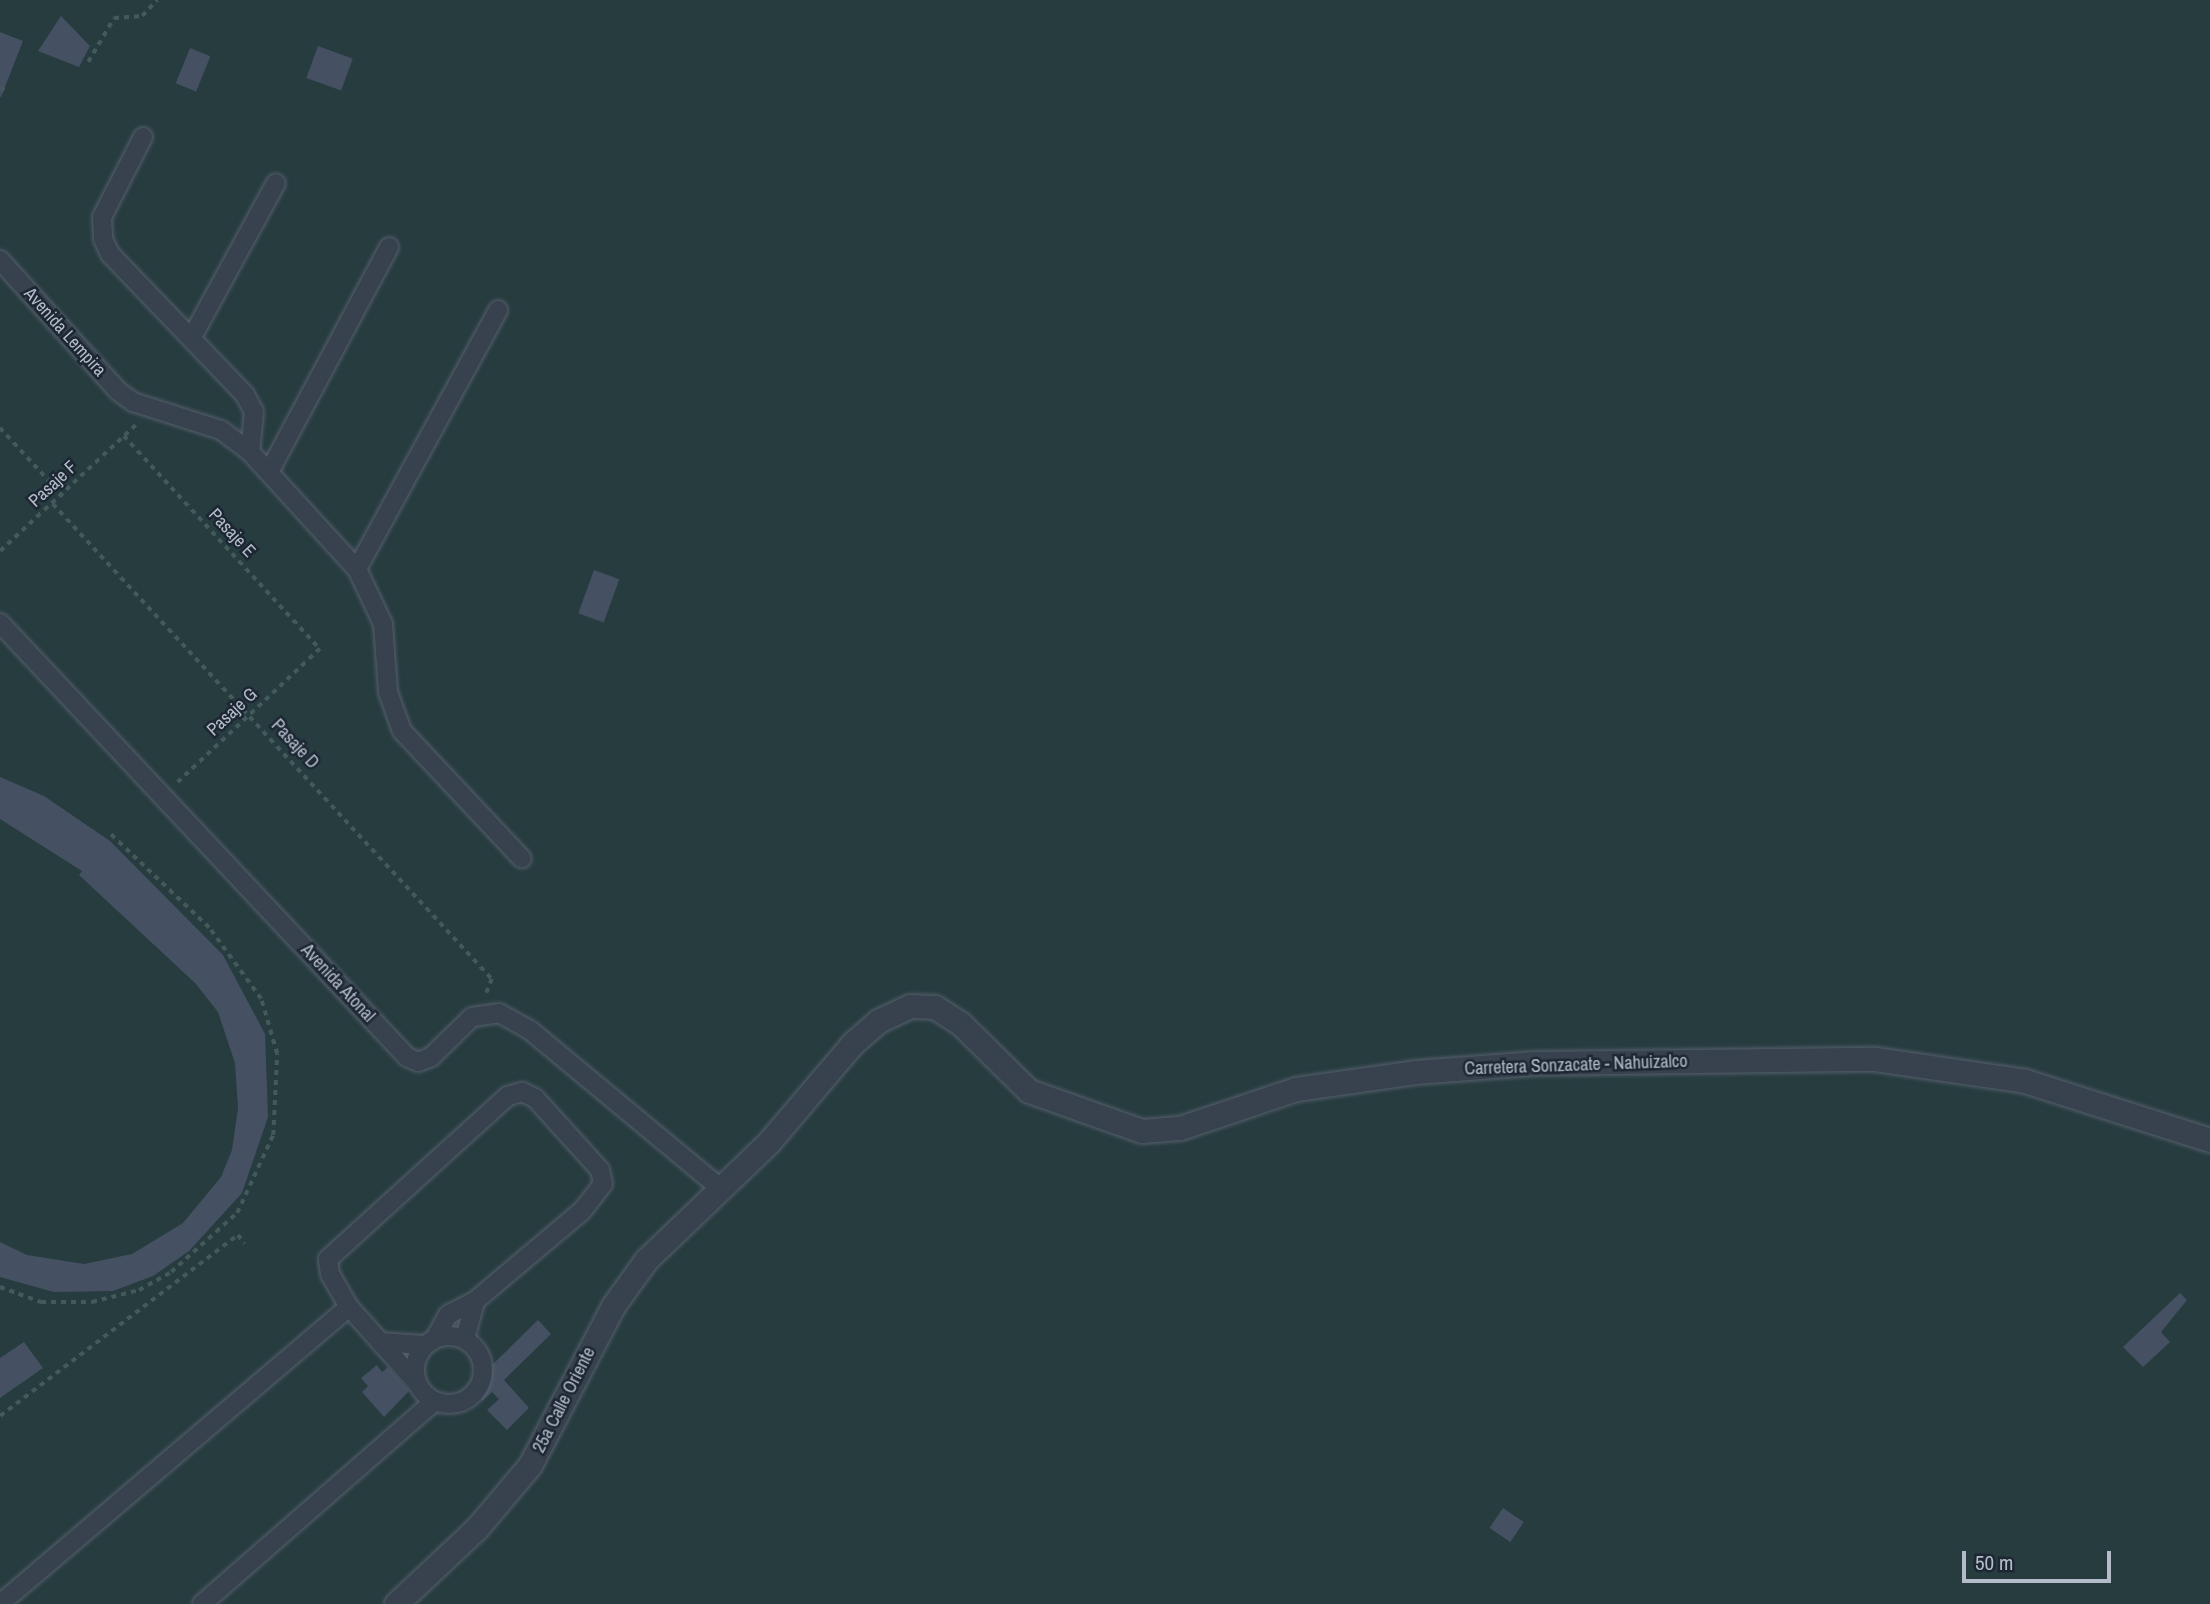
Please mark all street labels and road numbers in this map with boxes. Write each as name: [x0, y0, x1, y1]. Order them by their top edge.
street label: Avenida Lempira: [19, 283, 111, 381]
street label: Pasaje F: [24, 456, 82, 512]
street label: Pasaje E: [204, 504, 260, 562]
street label: Pasaje G: [202, 683, 262, 741]
street label: Pasaje D: [267, 715, 323, 773]
street label: Avenida Atonal: [296, 939, 380, 1027]
street label: Carretera Sonzacate - Nahuizalco: [1464, 1050, 1688, 1080]
street label: 25a Calle Oriente: [528, 1344, 600, 1456]

